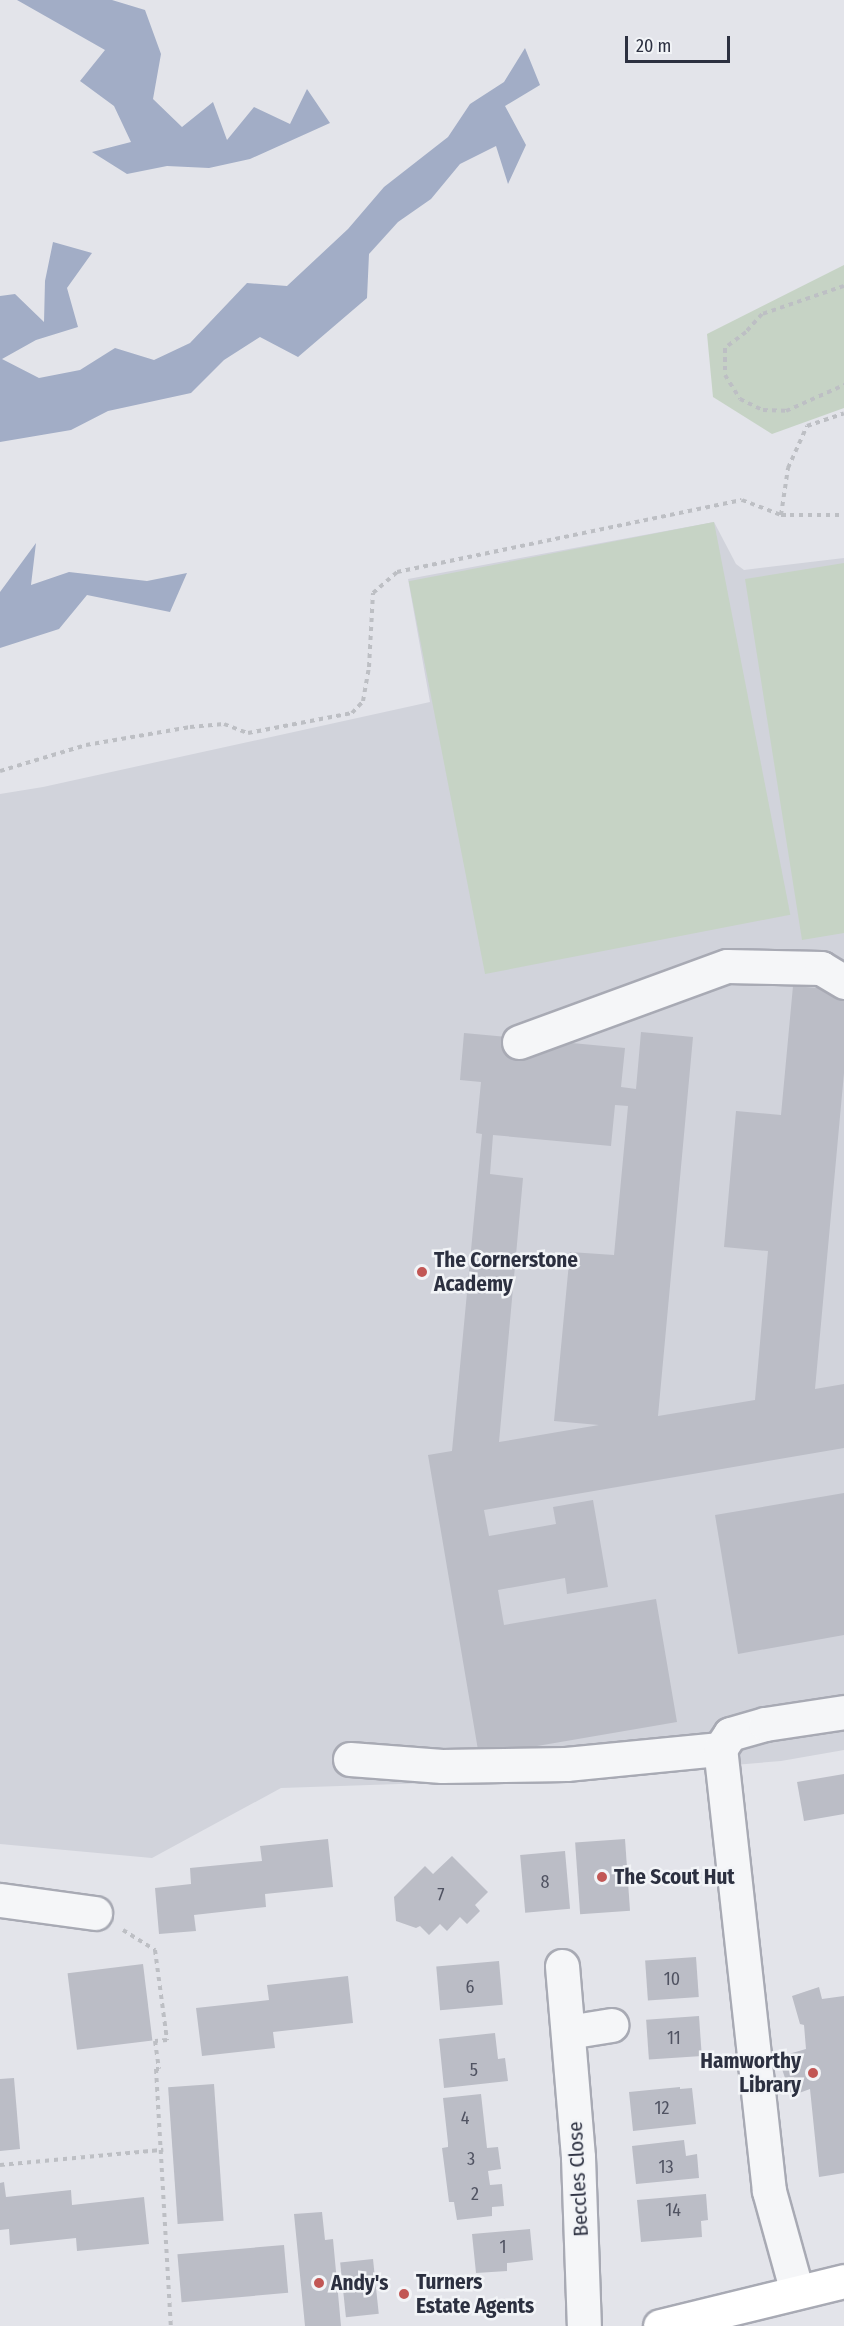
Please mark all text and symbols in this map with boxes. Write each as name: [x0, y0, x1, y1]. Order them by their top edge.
scale bar: [628, 24, 733, 62]
text: 20 m: [636, 35, 671, 57]
place label: The Cornerstone Academy: [434, 1247, 578, 1297]
marker: The Cornerstone Academy: [415, 1265, 429, 1279]
place label: The Scout Hut: [614, 1864, 735, 1890]
marker: The Scout Hut: [595, 1870, 609, 1884]
house number: 8: [541, 1871, 549, 1893]
house number: 7: [437, 1884, 445, 1906]
house number: 10: [664, 1968, 680, 1990]
house number: 6: [466, 1976, 474, 1998]
house number: 11: [667, 2027, 681, 2049]
place label: Hamworthy Library: [700, 2048, 801, 2098]
house number: 5: [470, 2059, 478, 2081]
marker: Hamworthy Library: [806, 2066, 820, 2080]
house number: 12: [655, 2097, 669, 2119]
house number: 4: [461, 2107, 469, 2129]
street label: Beccles Close: [562, 2121, 594, 2237]
house number: 3: [467, 2148, 475, 2170]
house number: 13: [658, 2156, 674, 2178]
house number: 2: [471, 2183, 479, 2205]
house number: 14: [665, 2199, 681, 2221]
house number: 1: [499, 2236, 507, 2258]
place label: Turners Estate Agents: [416, 2269, 534, 2319]
place label: Andy's: [331, 2270, 389, 2296]
marker: Andy's: [312, 2276, 326, 2290]
marker: Turners Estate Agents: [397, 2287, 411, 2301]

